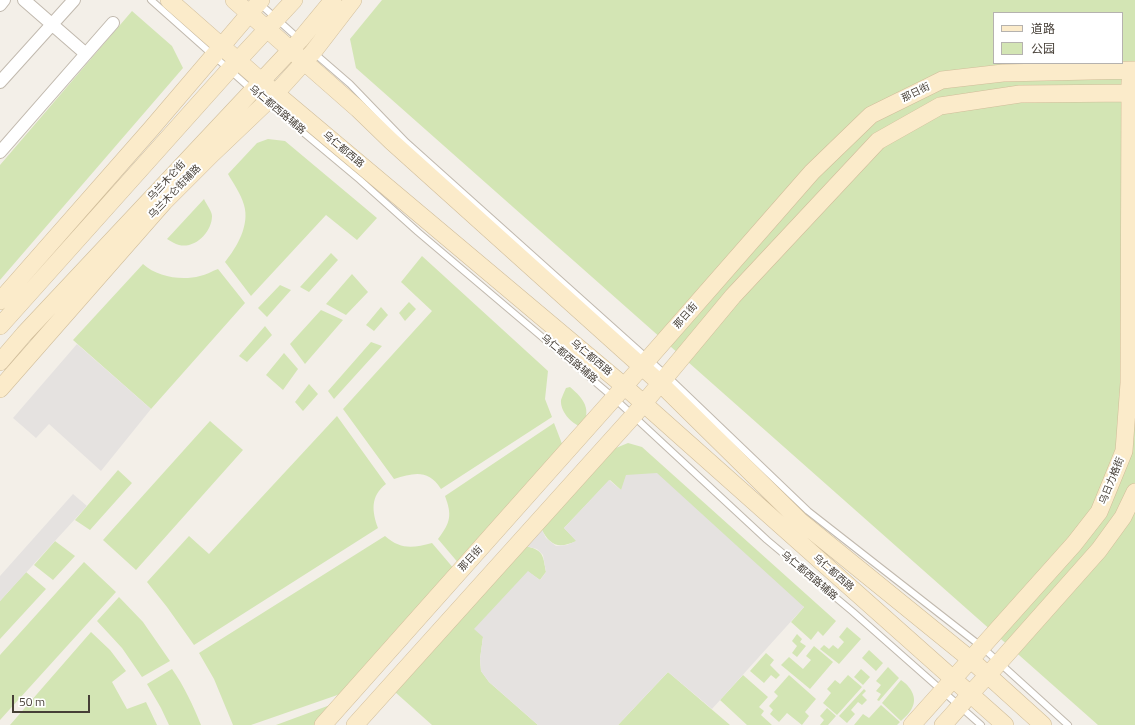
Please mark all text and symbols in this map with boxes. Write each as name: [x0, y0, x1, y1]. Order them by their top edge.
legend: [993, 12, 1123, 64]
text: 道路: [1031, 19, 1055, 38]
text: 公园: [1031, 39, 1055, 58]
street label: 那日街: [900, 81, 932, 105]
street label: 乌仁都西路辅路: [246, 83, 308, 137]
street label: 乌仁都西路: [320, 129, 366, 171]
street label: 乌兰木仑街: [146, 159, 188, 203]
street label: 乌兰木仑街辅路: [146, 163, 204, 221]
street label: 那日街: [672, 301, 700, 331]
street label: 乌仁都西路辅路: [538, 332, 600, 386]
street label: 乌仁都西路: [568, 337, 614, 379]
street label: 乌日力格街: [1097, 456, 1127, 506]
street label: 那日街: [457, 544, 485, 574]
street label: 乌仁都西路辅路: [778, 549, 840, 603]
street label: 乌仁都西路: [810, 552, 856, 594]
scale bar: [14, 687, 92, 713]
text: 50 m: [19, 692, 45, 711]

